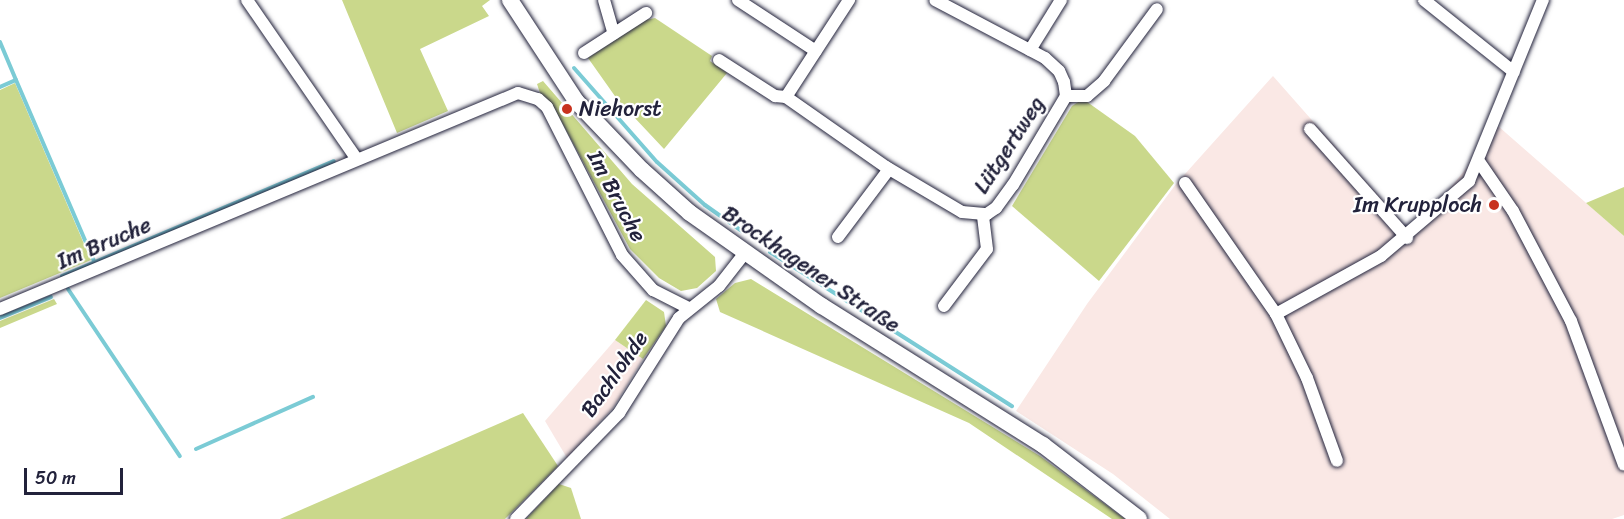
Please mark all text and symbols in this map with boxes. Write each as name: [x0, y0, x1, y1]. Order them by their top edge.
street label: Lütgertweg: [968, 92, 1050, 198]
place label: Niehorst: [579, 96, 662, 122]
marker: Niehorst: [560, 102, 574, 116]
street label: Im Bruche: [582, 146, 652, 246]
place label: Im Krupploch: [1353, 192, 1482, 218]
marker: Im Krupploch: [1487, 198, 1501, 212]
street label: Brockhagener Straße: [717, 200, 905, 338]
street label: Im Bruche: [53, 211, 155, 275]
street label: Bachlohde: [575, 326, 653, 422]
scale bar: [27, 456, 126, 494]
text: 50 m: [35, 462, 76, 494]

